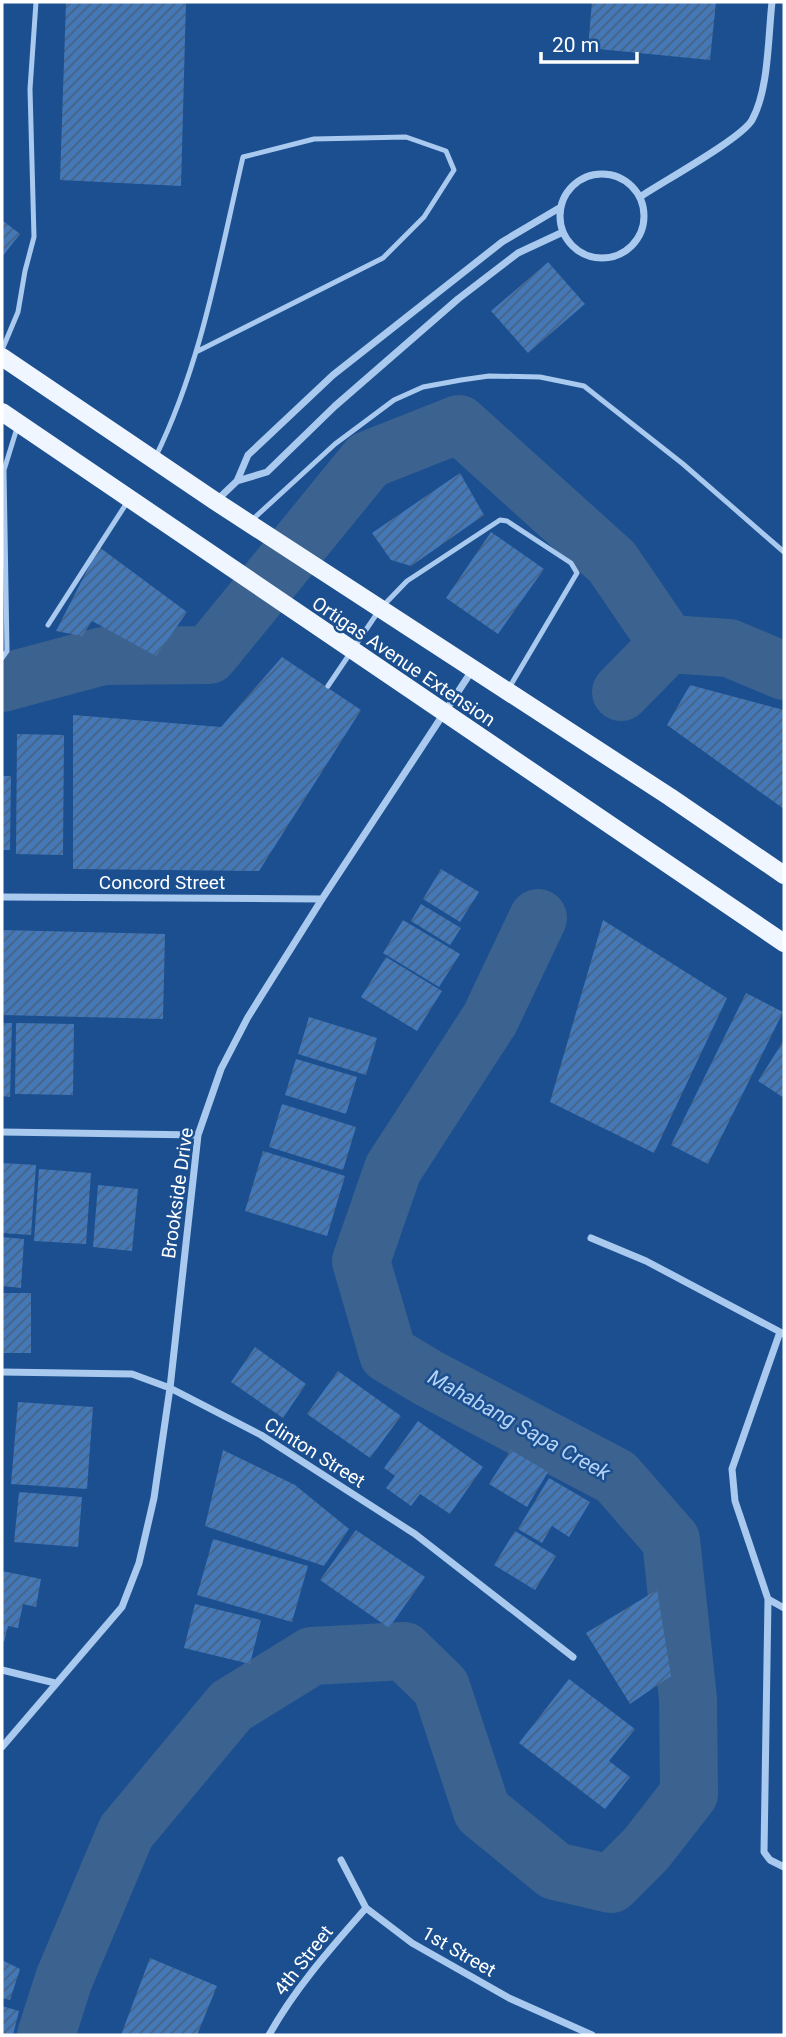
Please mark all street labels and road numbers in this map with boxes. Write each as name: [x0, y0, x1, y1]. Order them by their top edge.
street label: Ortigas Avenue Extension: [308, 592, 500, 731]
street label: Concord Street: [99, 871, 225, 894]
street label: Brookside Drive: [157, 1126, 198, 1260]
street label: Clinton Street: [260, 1412, 369, 1492]
street label: 4th Street: [269, 1921, 338, 2000]
street label: 1st Street: [418, 1921, 500, 1982]

